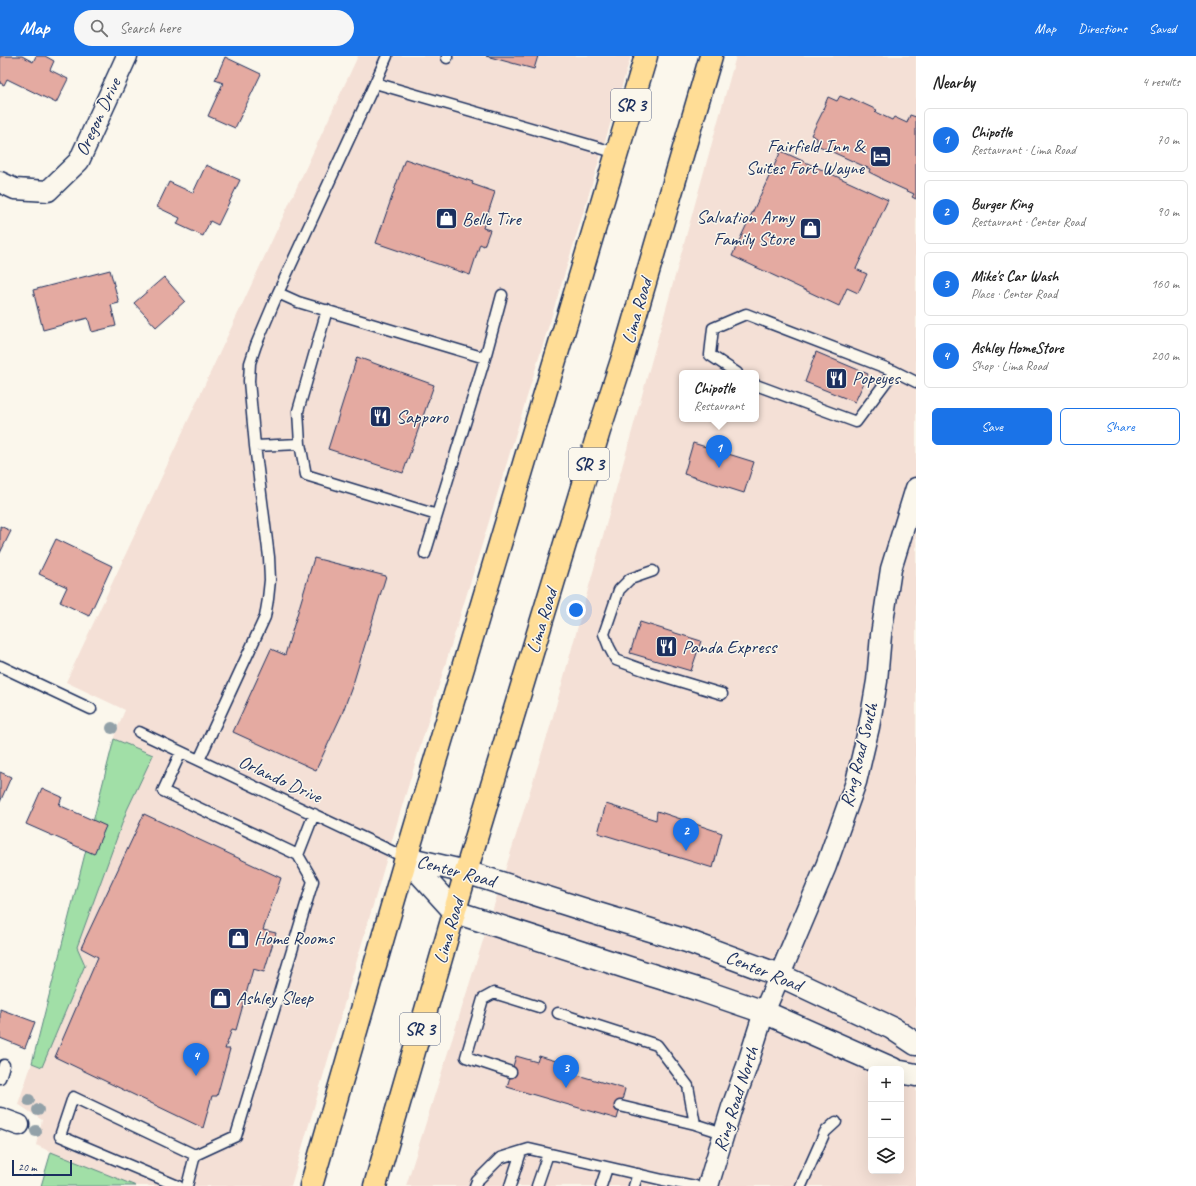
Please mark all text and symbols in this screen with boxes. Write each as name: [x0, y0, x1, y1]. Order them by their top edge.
search box: [74, 10, 354, 46]
text: Map: [20, 16, 50, 40]
icon: search: [88, 17, 110, 39]
text: Search here: [120, 19, 181, 38]
text: Map: [1035, 20, 1056, 37]
text: Directions: [1078, 20, 1127, 37]
text: Saved: [1149, 20, 1176, 37]
text: Nearby: [932, 72, 975, 93]
street label: Oregon Drive: [70, 73, 127, 160]
text: 4 results: [1142, 74, 1180, 90]
road number: SR 3: [611, 89, 651, 121]
text: Chipotle: [971, 123, 1012, 142]
text: 1: [943, 132, 949, 148]
text: 70 m: [1157, 132, 1179, 148]
place label: Fairfield Inn & Suites Fort Wayne: [746, 134, 866, 180]
text: Restaurant · Lima Road: [971, 142, 1076, 158]
hotel icon: Fairfield Inn & Suites Fort Wayne: [867, 144, 893, 170]
text: Burger King: [971, 195, 1032, 214]
text: 2: [943, 204, 949, 220]
text: 90 m: [1157, 204, 1179, 220]
place label: Salvation Army Family Store: [696, 205, 796, 251]
shop icon: Belle Tire: [434, 206, 460, 232]
place label: Belle Tire: [462, 207, 523, 231]
text: Restaurant · Center Road: [971, 214, 1085, 230]
shop icon: Salvation Army Family Store: [797, 215, 823, 241]
text: Mike's Car Wash: [971, 267, 1058, 286]
street label: Lima Road: [616, 272, 659, 346]
text: 3: [943, 276, 949, 292]
text: 160 m: [1151, 276, 1179, 292]
text: Place · Center Road: [971, 286, 1057, 302]
text: Ashley HomeStore: [971, 339, 1064, 358]
text: 4: [943, 348, 949, 364]
text: 200 m: [1151, 348, 1179, 364]
text: Shop · Lima Road: [971, 358, 1047, 374]
restaurant icon: Popeyes: [823, 365, 849, 391]
place label: Popeyes: [852, 366, 901, 390]
popup: [679, 370, 759, 422]
text: Chipotle: [694, 379, 735, 398]
text: Restaurant: [694, 398, 744, 414]
restaurant icon: Sapporo: [367, 404, 393, 430]
place label: Sapporo: [396, 405, 449, 429]
button: Save: [932, 408, 1052, 445]
button: Share: [1060, 408, 1180, 445]
pin: 1: [706, 435, 732, 468]
road number: SR 3: [569, 448, 609, 480]
street label: Lima Road: [521, 582, 564, 656]
your location: [566, 600, 586, 620]
restaurant icon: Panda Express: [653, 634, 679, 660]
place label: Panda Express: [682, 635, 779, 659]
street label: Ring Road South: [834, 699, 884, 810]
street label: Orlando Drive: [235, 749, 327, 809]
pin: 2: [673, 818, 699, 851]
street label: Center Road: [414, 849, 501, 894]
street label: Lima Road: [428, 892, 471, 966]
shop icon: Home Rooms: [225, 925, 251, 951]
place label: Home Rooms: [254, 926, 335, 950]
street label: Center Road: [722, 945, 809, 998]
shop icon: Ashley Sleep: [208, 985, 234, 1011]
place label: Ashley Sleep: [236, 986, 315, 1010]
road number: SR 3: [400, 1013, 440, 1045]
pin: 4: [183, 1043, 209, 1076]
street label: Ring Road North: [708, 1043, 764, 1154]
pin: 3: [553, 1055, 579, 1088]
map controls: [868, 1066, 904, 1174]
button: +: [868, 1066, 904, 1102]
button: −: [868, 1102, 904, 1138]
button: layers: [868, 1138, 904, 1174]
scale bar: [12, 1158, 72, 1177]
text: 20 m: [18, 1160, 37, 1174]

